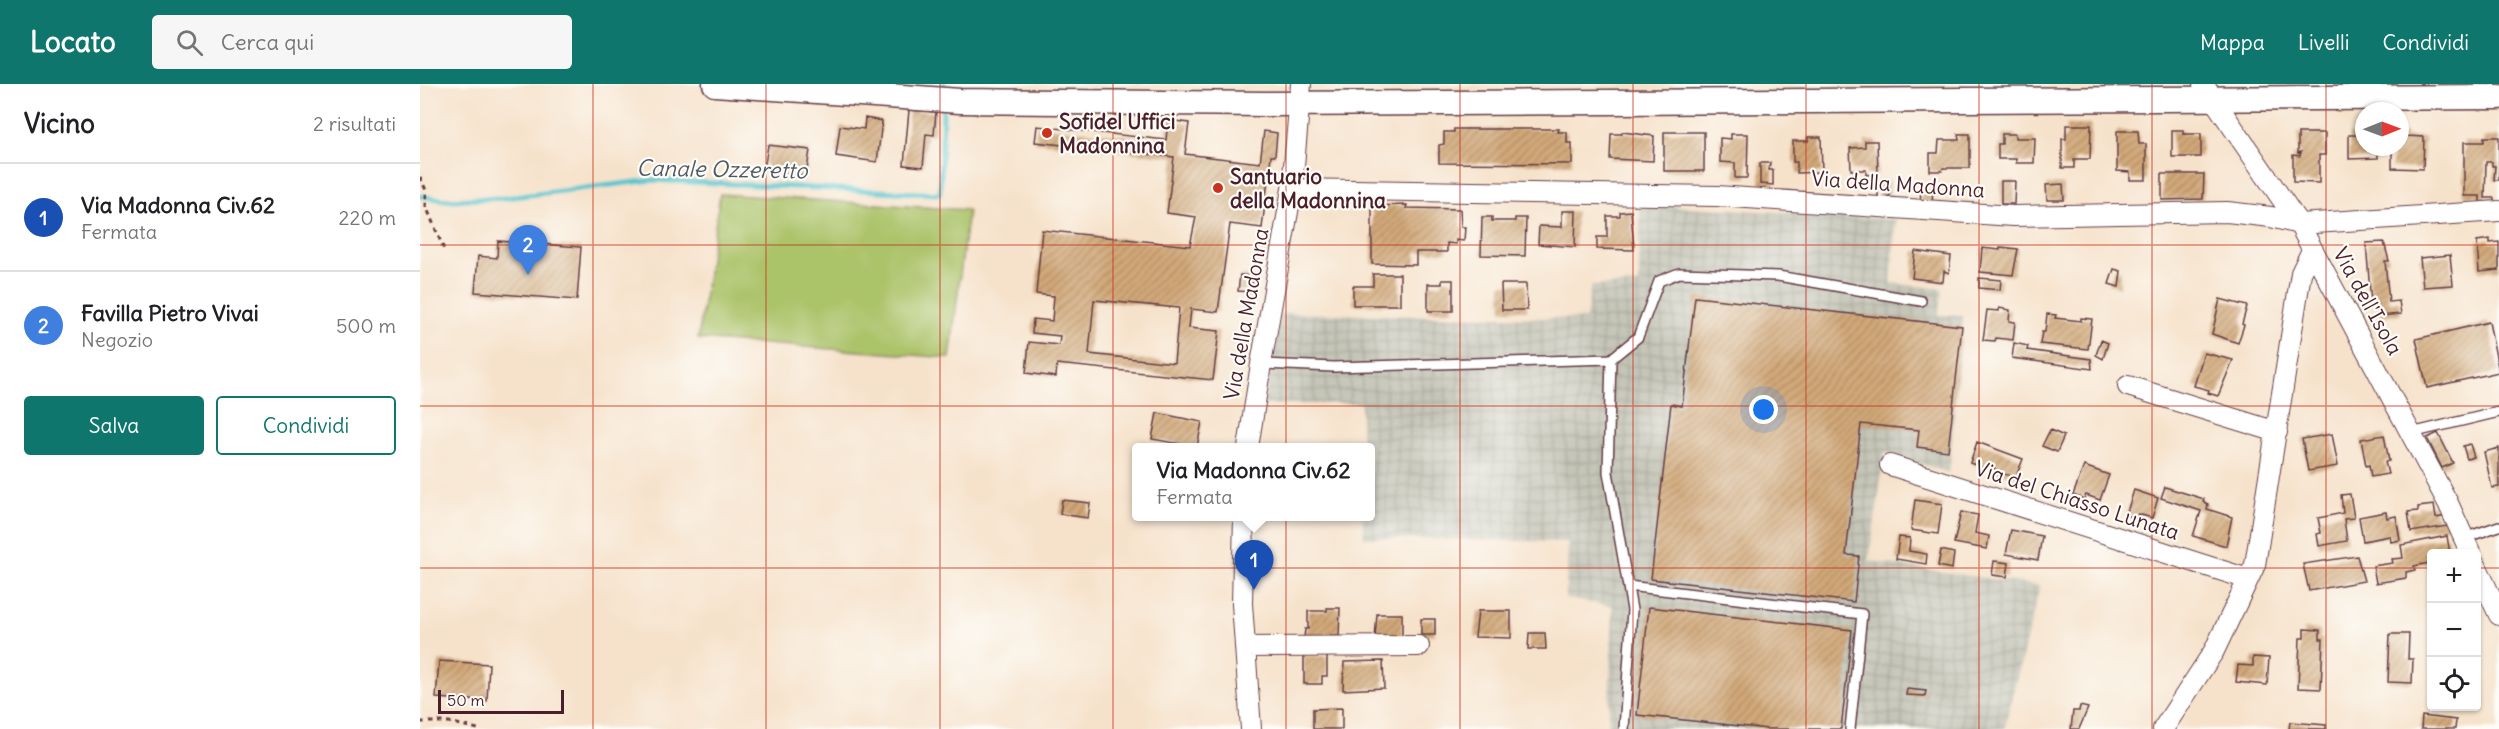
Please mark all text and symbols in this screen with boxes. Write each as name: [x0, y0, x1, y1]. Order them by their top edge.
search box: [152, 15, 572, 69]
text: Locato: [30, 24, 116, 60]
icon: search: [173, 26, 206, 59]
text: Cerca qui: [221, 28, 314, 56]
text: Mappa: [2200, 29, 2265, 56]
text: Livelli: [2298, 29, 2349, 56]
text: Condividi: [2382, 29, 2469, 56]
north arrow: [2355, 102, 2409, 156]
text: Vicino: [24, 107, 95, 140]
place label: Sofidel Uffici Madonnina: [1059, 108, 1175, 159]
text: 2 risultati: [313, 111, 396, 136]
marker: Sofidel Uffici Madonnina: [1040, 126, 1054, 140]
water label: Canale Ozzeretto: [636, 154, 809, 185]
place label: Santuario della Madonnina: [1230, 163, 1386, 214]
street label: Via della Madonna: [1810, 164, 1986, 204]
marker: Santuario della Madonnina: [1211, 181, 1225, 195]
text: Via Madonna Civ.62: [81, 191, 275, 219]
text: 1: [40, 205, 47, 230]
text: 220 m: [339, 205, 396, 230]
text: Fermata: [81, 219, 157, 244]
pin: 2: [508, 226, 548, 275]
street label: Via della Madonna: [1218, 226, 1274, 402]
street label: Via dell'Isola: [2327, 242, 2409, 360]
text: Favilla Pietro Vivai: [81, 299, 259, 327]
text: 2: [38, 313, 49, 338]
text: 500 m: [336, 313, 396, 338]
text: Negozio: [81, 327, 153, 352]
your location: [1749, 395, 1778, 424]
button: Salva: [24, 396, 204, 455]
button: Condividi: [216, 396, 396, 455]
popup: [1132, 443, 1375, 521]
street label: Via del Chiasso Lunata: [1971, 454, 2183, 546]
text: Via Madonna Civ.62: [1156, 456, 1351, 484]
text: Fermata: [1156, 484, 1233, 509]
pin: 1: [1234, 540, 1274, 590]
map controls: [2427, 549, 2481, 711]
button: +: [2427, 549, 2481, 603]
button: −: [2427, 603, 2481, 657]
button: locate: [2427, 657, 2481, 711]
scale bar: [438, 687, 564, 714]
text: 50 m: [447, 690, 485, 710]

